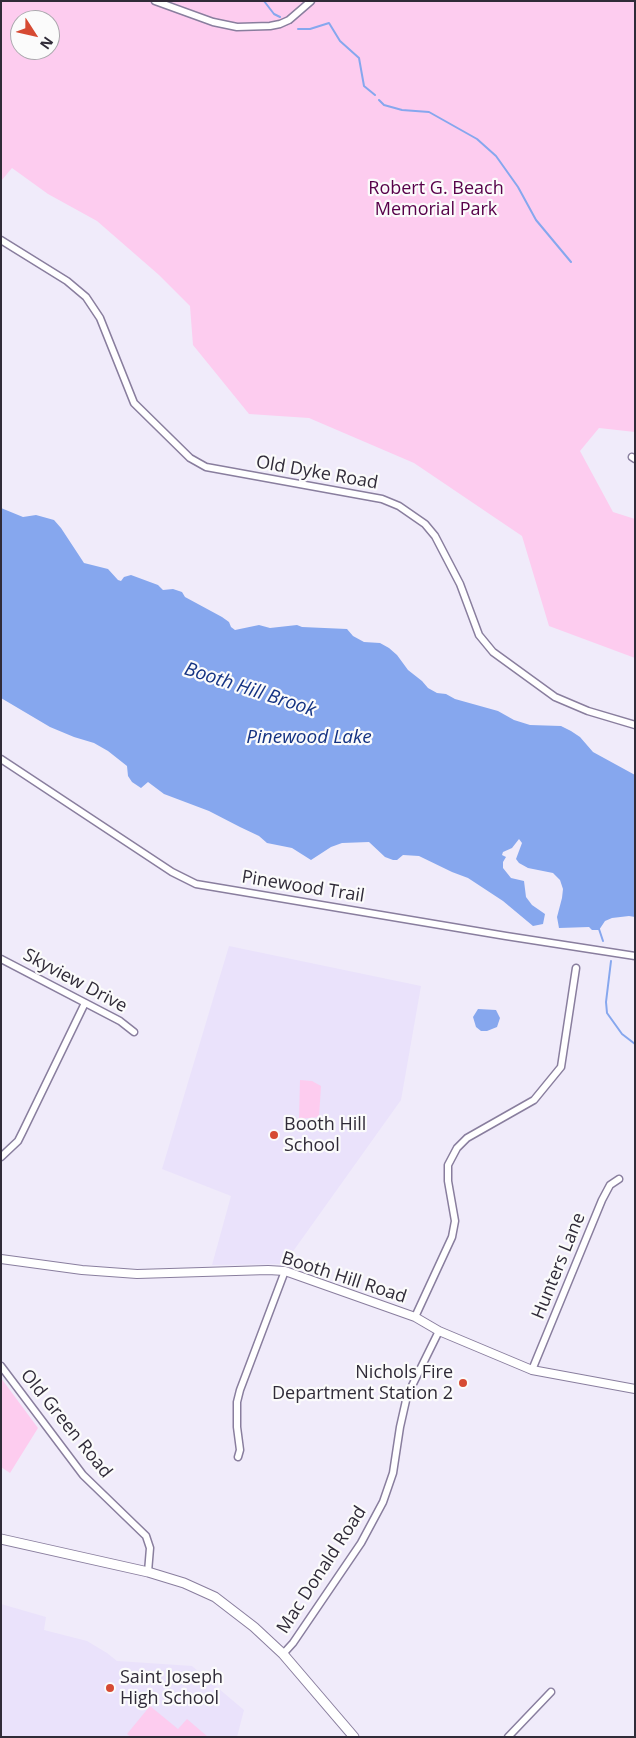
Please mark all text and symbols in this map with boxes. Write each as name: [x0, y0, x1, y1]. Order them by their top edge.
north arrow: [10, 10, 60, 60]
text: N: [36, 33, 58, 53]
park label: Robert G. Beach Memorial Park: [368, 178, 504, 220]
street label: Old Dyke Road: [254, 452, 380, 494]
water label: Booth Hill Brook: [181, 658, 319, 722]
water label: Pinewood Lake: [246, 727, 372, 749]
street label: Pinewood Trail: [240, 867, 366, 907]
street label: Skyview Drive: [19, 945, 131, 1017]
place label: Booth Hill School: [284, 1114, 366, 1156]
marker: Booth Hill School: [268, 1129, 280, 1141]
street label: Hunters Lane: [528, 1210, 590, 1322]
street label: Booth Hill Road: [279, 1248, 409, 1308]
place label: Nichols Fire Department Station 2: [272, 1362, 453, 1405]
street label: Old Green Road: [16, 1365, 116, 1483]
marker: Nichols Fire Department Station 2: [457, 1377, 469, 1389]
street label: Mac Donald Road: [273, 1502, 371, 1638]
place label: Saint Joseph High School: [120, 1667, 223, 1710]
marker: Saint Joseph High School: [104, 1682, 116, 1694]

